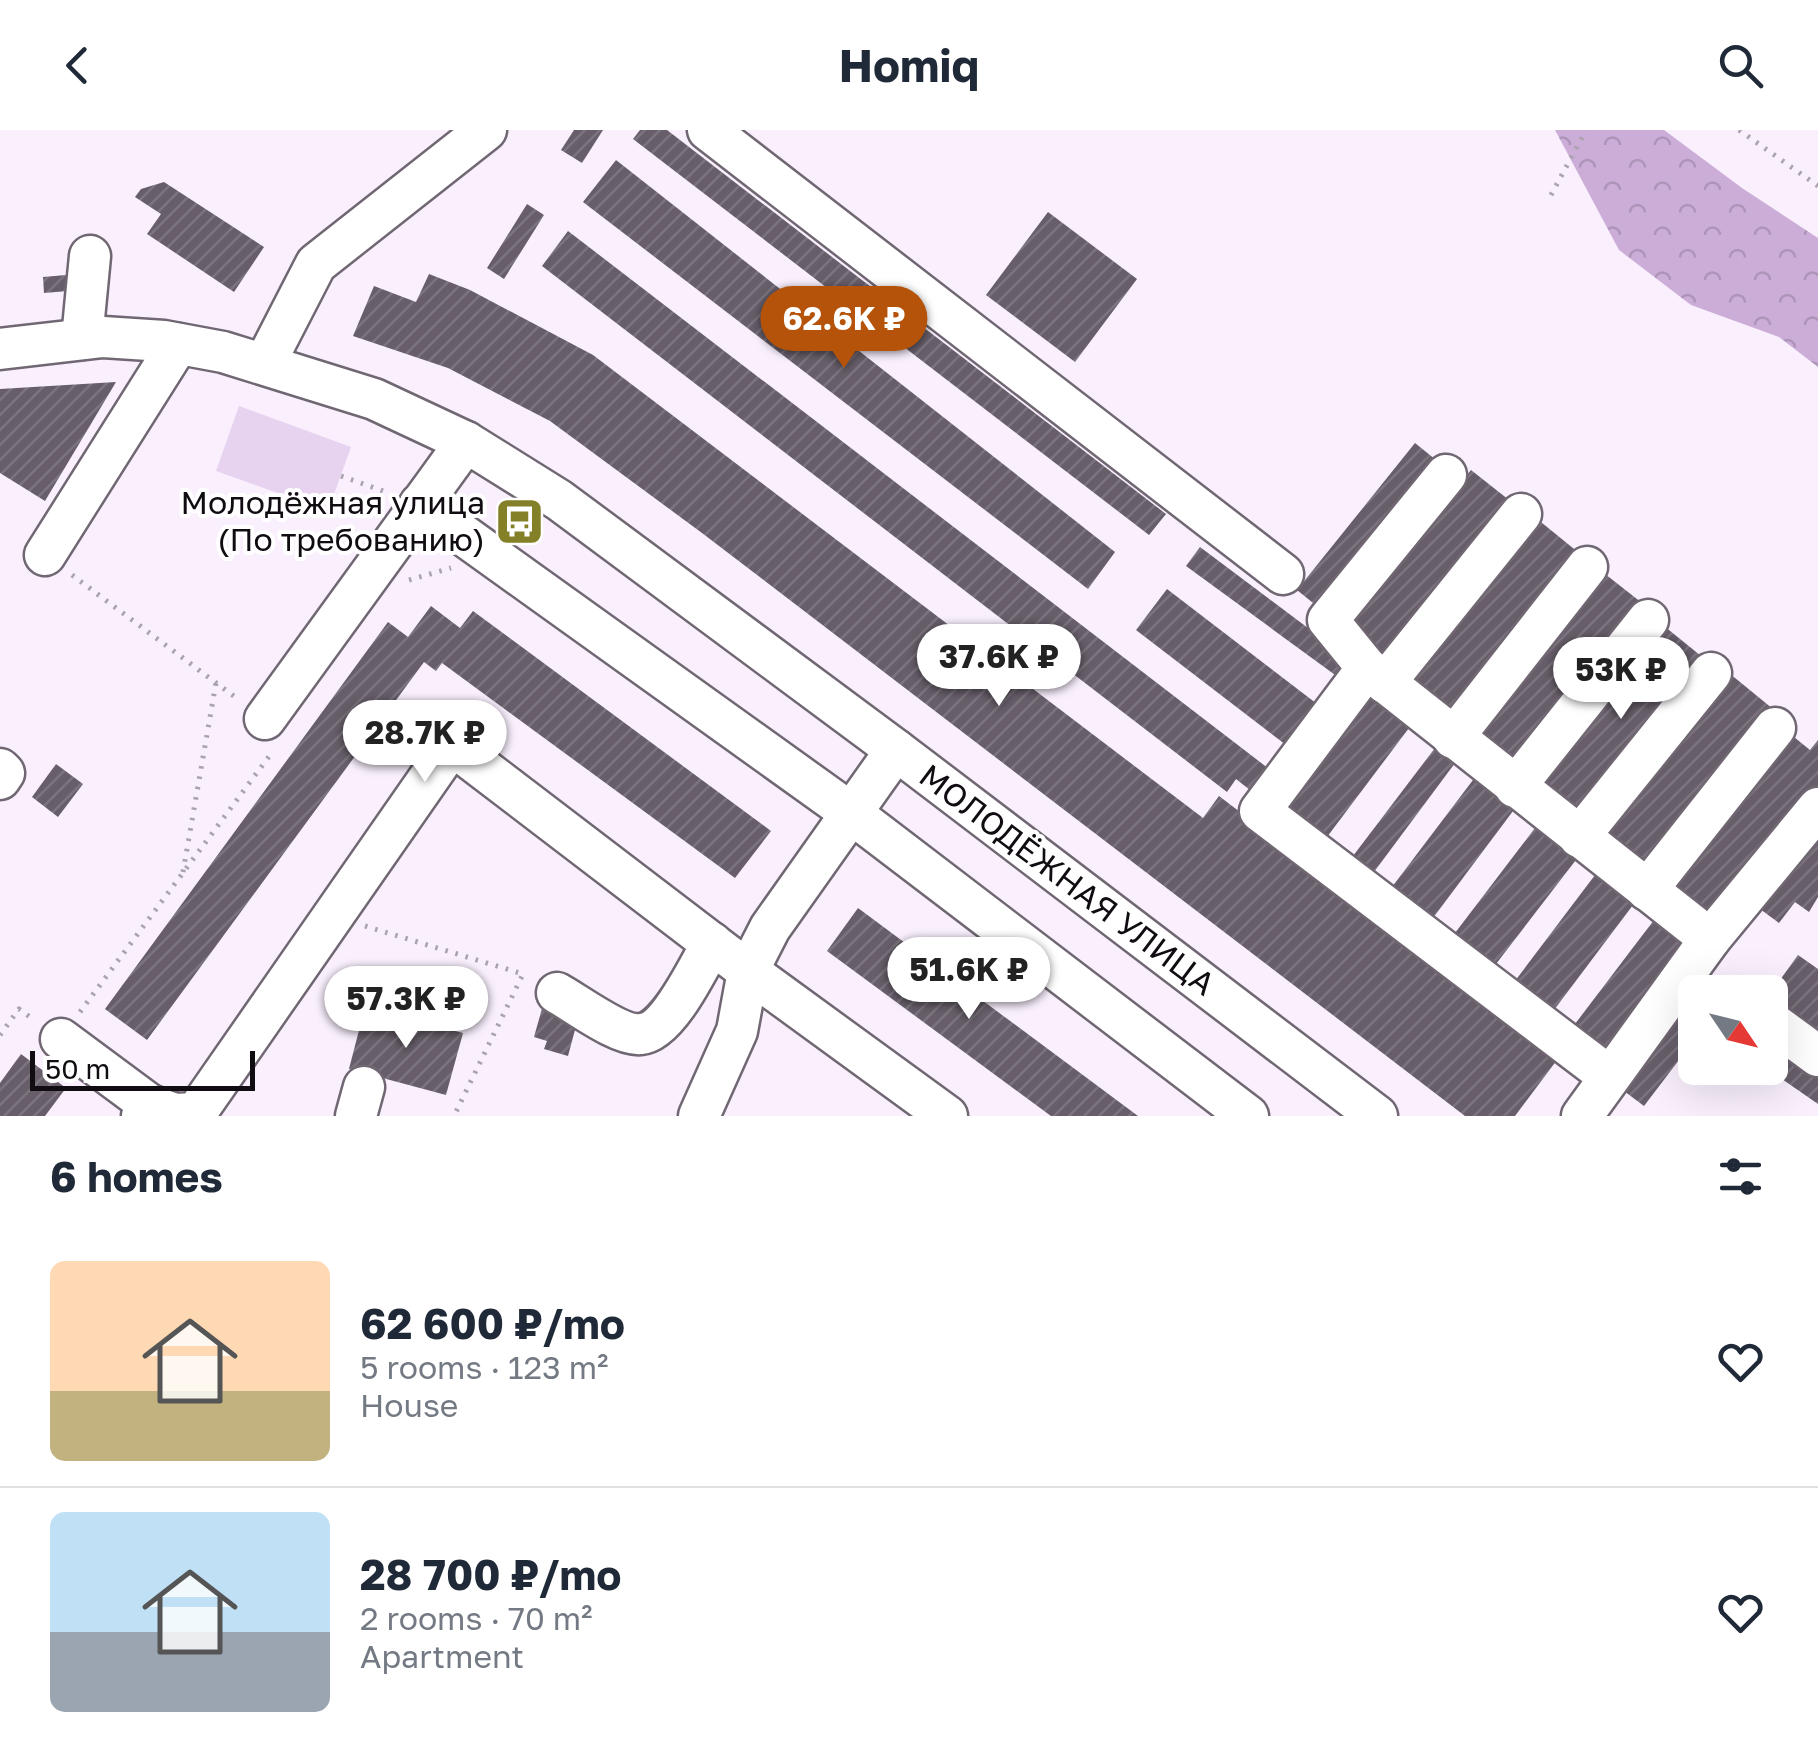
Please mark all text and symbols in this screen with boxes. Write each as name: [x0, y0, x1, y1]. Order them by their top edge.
icon: back: [50, 38, 105, 93]
text: Homiq: [839, 38, 979, 92]
icon: search: [1713, 38, 1768, 93]
pin: 62.6K ₽: [752, 286, 936, 371]
text: 62.6K ₽: [782, 299, 906, 337]
place label: Молодёжная улица (По требованию): [181, 483, 485, 558]
bus stop icon: Молодёжная улица (По требованию): [494, 495, 546, 547]
pin: 37.6K ₽: [907, 624, 1091, 709]
text: 37.6K ₽: [939, 637, 1059, 675]
pin: 53K ₽: [1551, 637, 1691, 722]
text: 53K ₽: [1575, 650, 1667, 688]
pin: 28.7K ₽: [333, 700, 517, 785]
text: 28.7K ₽: [365, 713, 485, 751]
street label: МОЛОДЁЖНАЯ УЛИЦА: [913, 756, 1223, 1003]
pin: 51.6K ₽: [877, 937, 1061, 1022]
text: 51.6K ₽: [909, 950, 1029, 988]
pin: 57.3K ₽: [314, 966, 498, 1051]
north arrow: [1678, 975, 1788, 1085]
map controls: [1678, 975, 1788, 1085]
text: 57.3K ₽: [346, 979, 466, 1017]
scale bar: [30, 1046, 255, 1090]
text: 50 m: [45, 1052, 110, 1085]
icon: filters: [1713, 1149, 1768, 1204]
text: 6 homes: [50, 1151, 223, 1201]
text: 62 600 ₽/mo: [360, 1298, 625, 1348]
icon: home: [130, 1301, 250, 1421]
icon: heart: [1713, 1334, 1768, 1389]
text: 5 rooms · 123 m²: [360, 1348, 609, 1386]
text: House: [360, 1386, 458, 1424]
text: 28 700 ₽/mo: [360, 1549, 621, 1599]
icon: home: [130, 1552, 250, 1672]
icon: heart: [1713, 1585, 1768, 1640]
text: 2 rooms · 70 m²: [360, 1599, 593, 1637]
text: Apartment: [360, 1637, 524, 1675]

